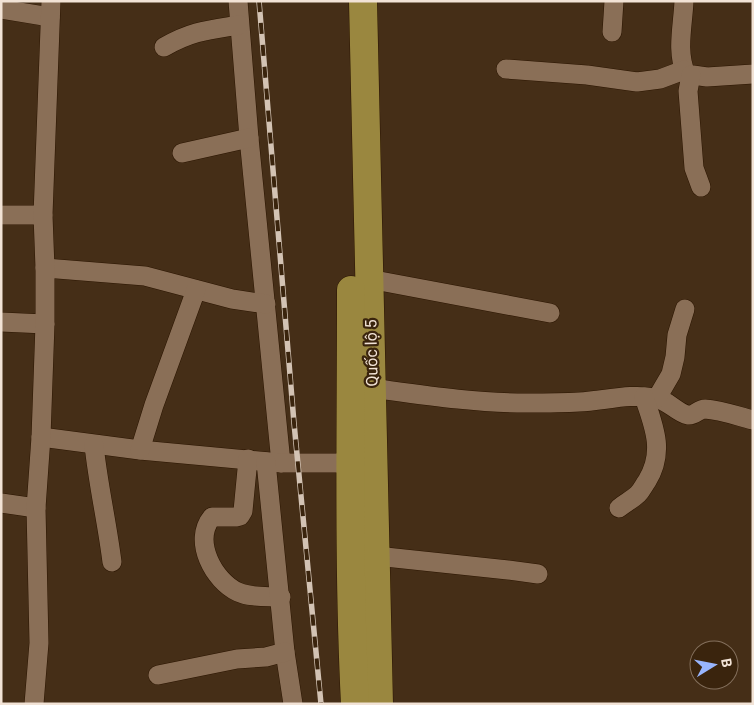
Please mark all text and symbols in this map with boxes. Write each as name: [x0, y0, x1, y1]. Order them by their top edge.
street label: Quốc lộ 5: [361, 319, 382, 387]
north arrow: [689, 640, 739, 690]
text: B: [718, 657, 735, 669]

